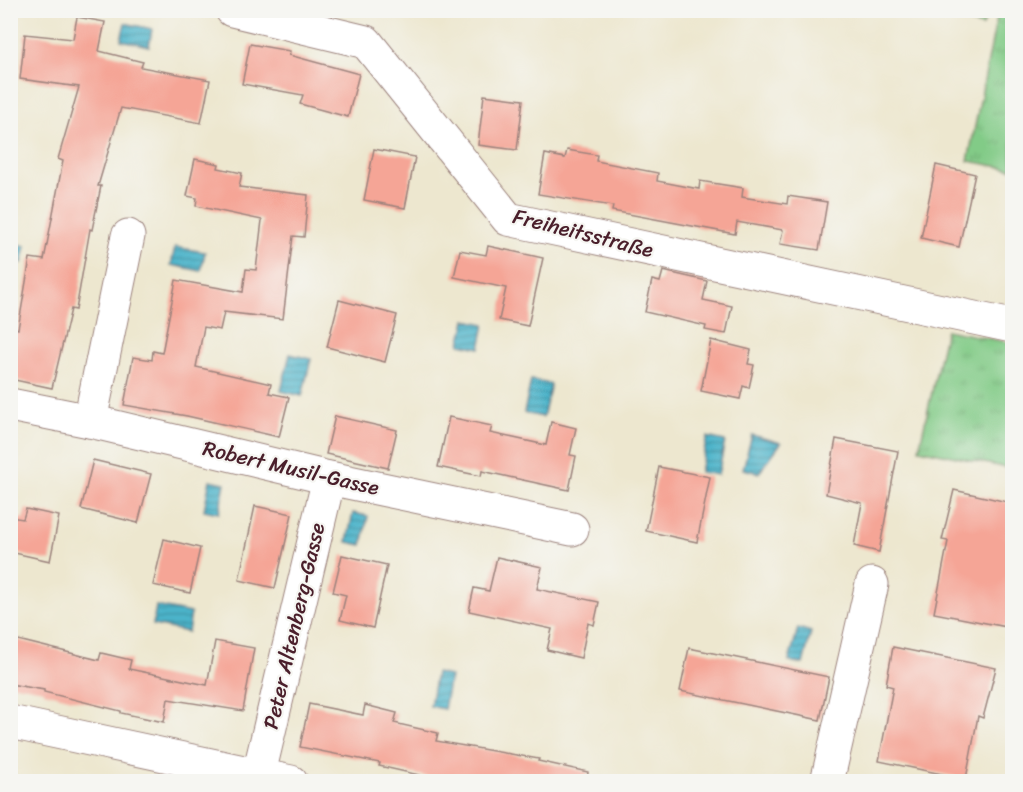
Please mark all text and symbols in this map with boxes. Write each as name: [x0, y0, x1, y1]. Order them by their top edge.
street label: Freiheitsstraße: [509, 197, 657, 269]
street label: Robert Musil-Gasse: [199, 429, 383, 507]
street label: Peter Altenberg-Gasse: [252, 519, 336, 733]

